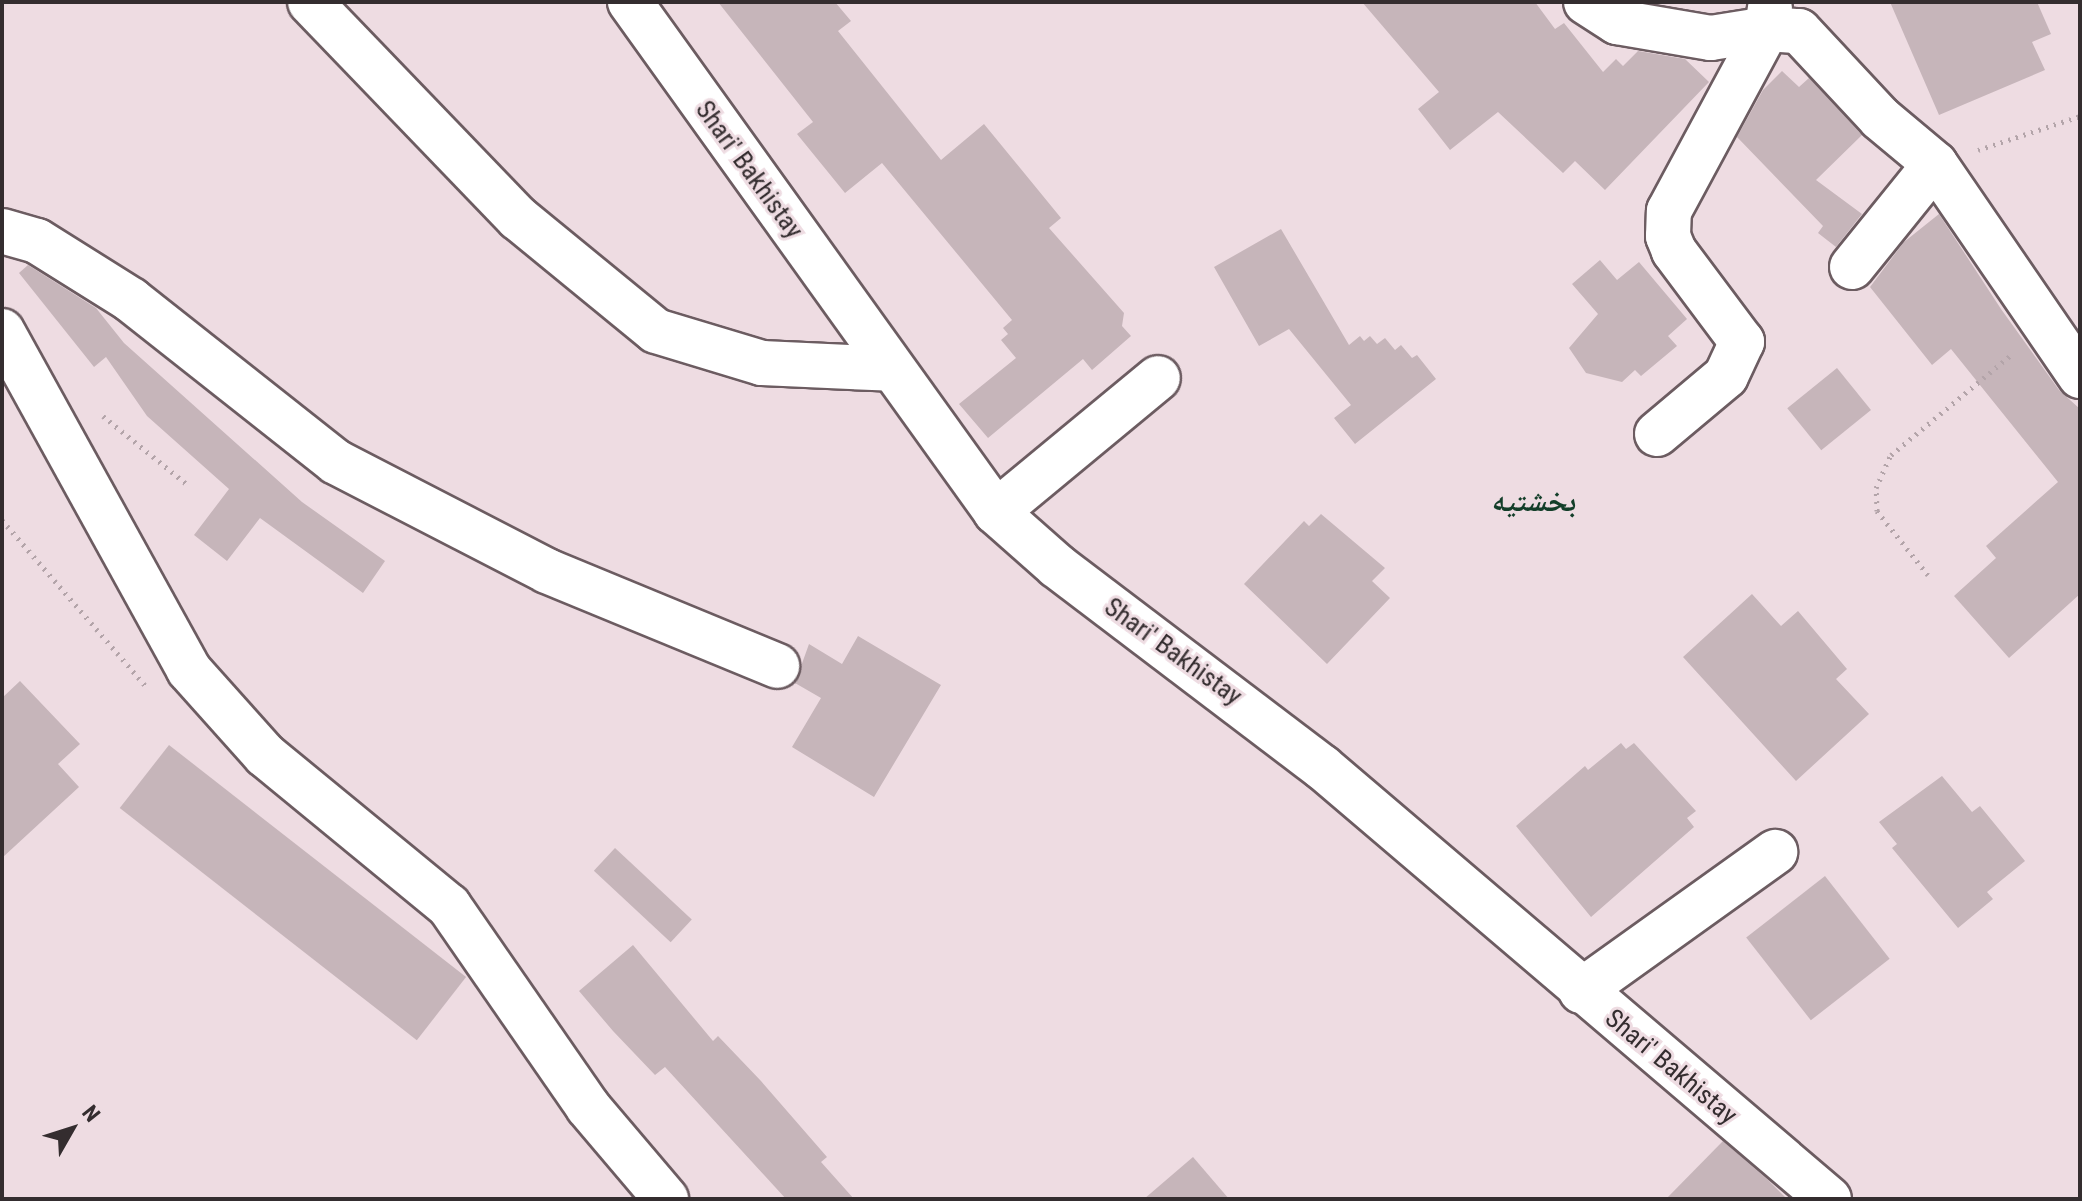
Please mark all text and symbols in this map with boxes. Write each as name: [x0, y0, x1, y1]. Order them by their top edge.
street label: Shari' Bakhistay: [689, 95, 809, 245]
district label: بخشتيه: [1492, 483, 1576, 519]
street label: Shari' Bakhistay: [1098, 592, 1248, 712]
street label: Shari' Bakhistay: [1599, 1003, 1743, 1131]
north arrow: [32, 1089, 112, 1169]
text: N: [77, 1100, 105, 1127]

